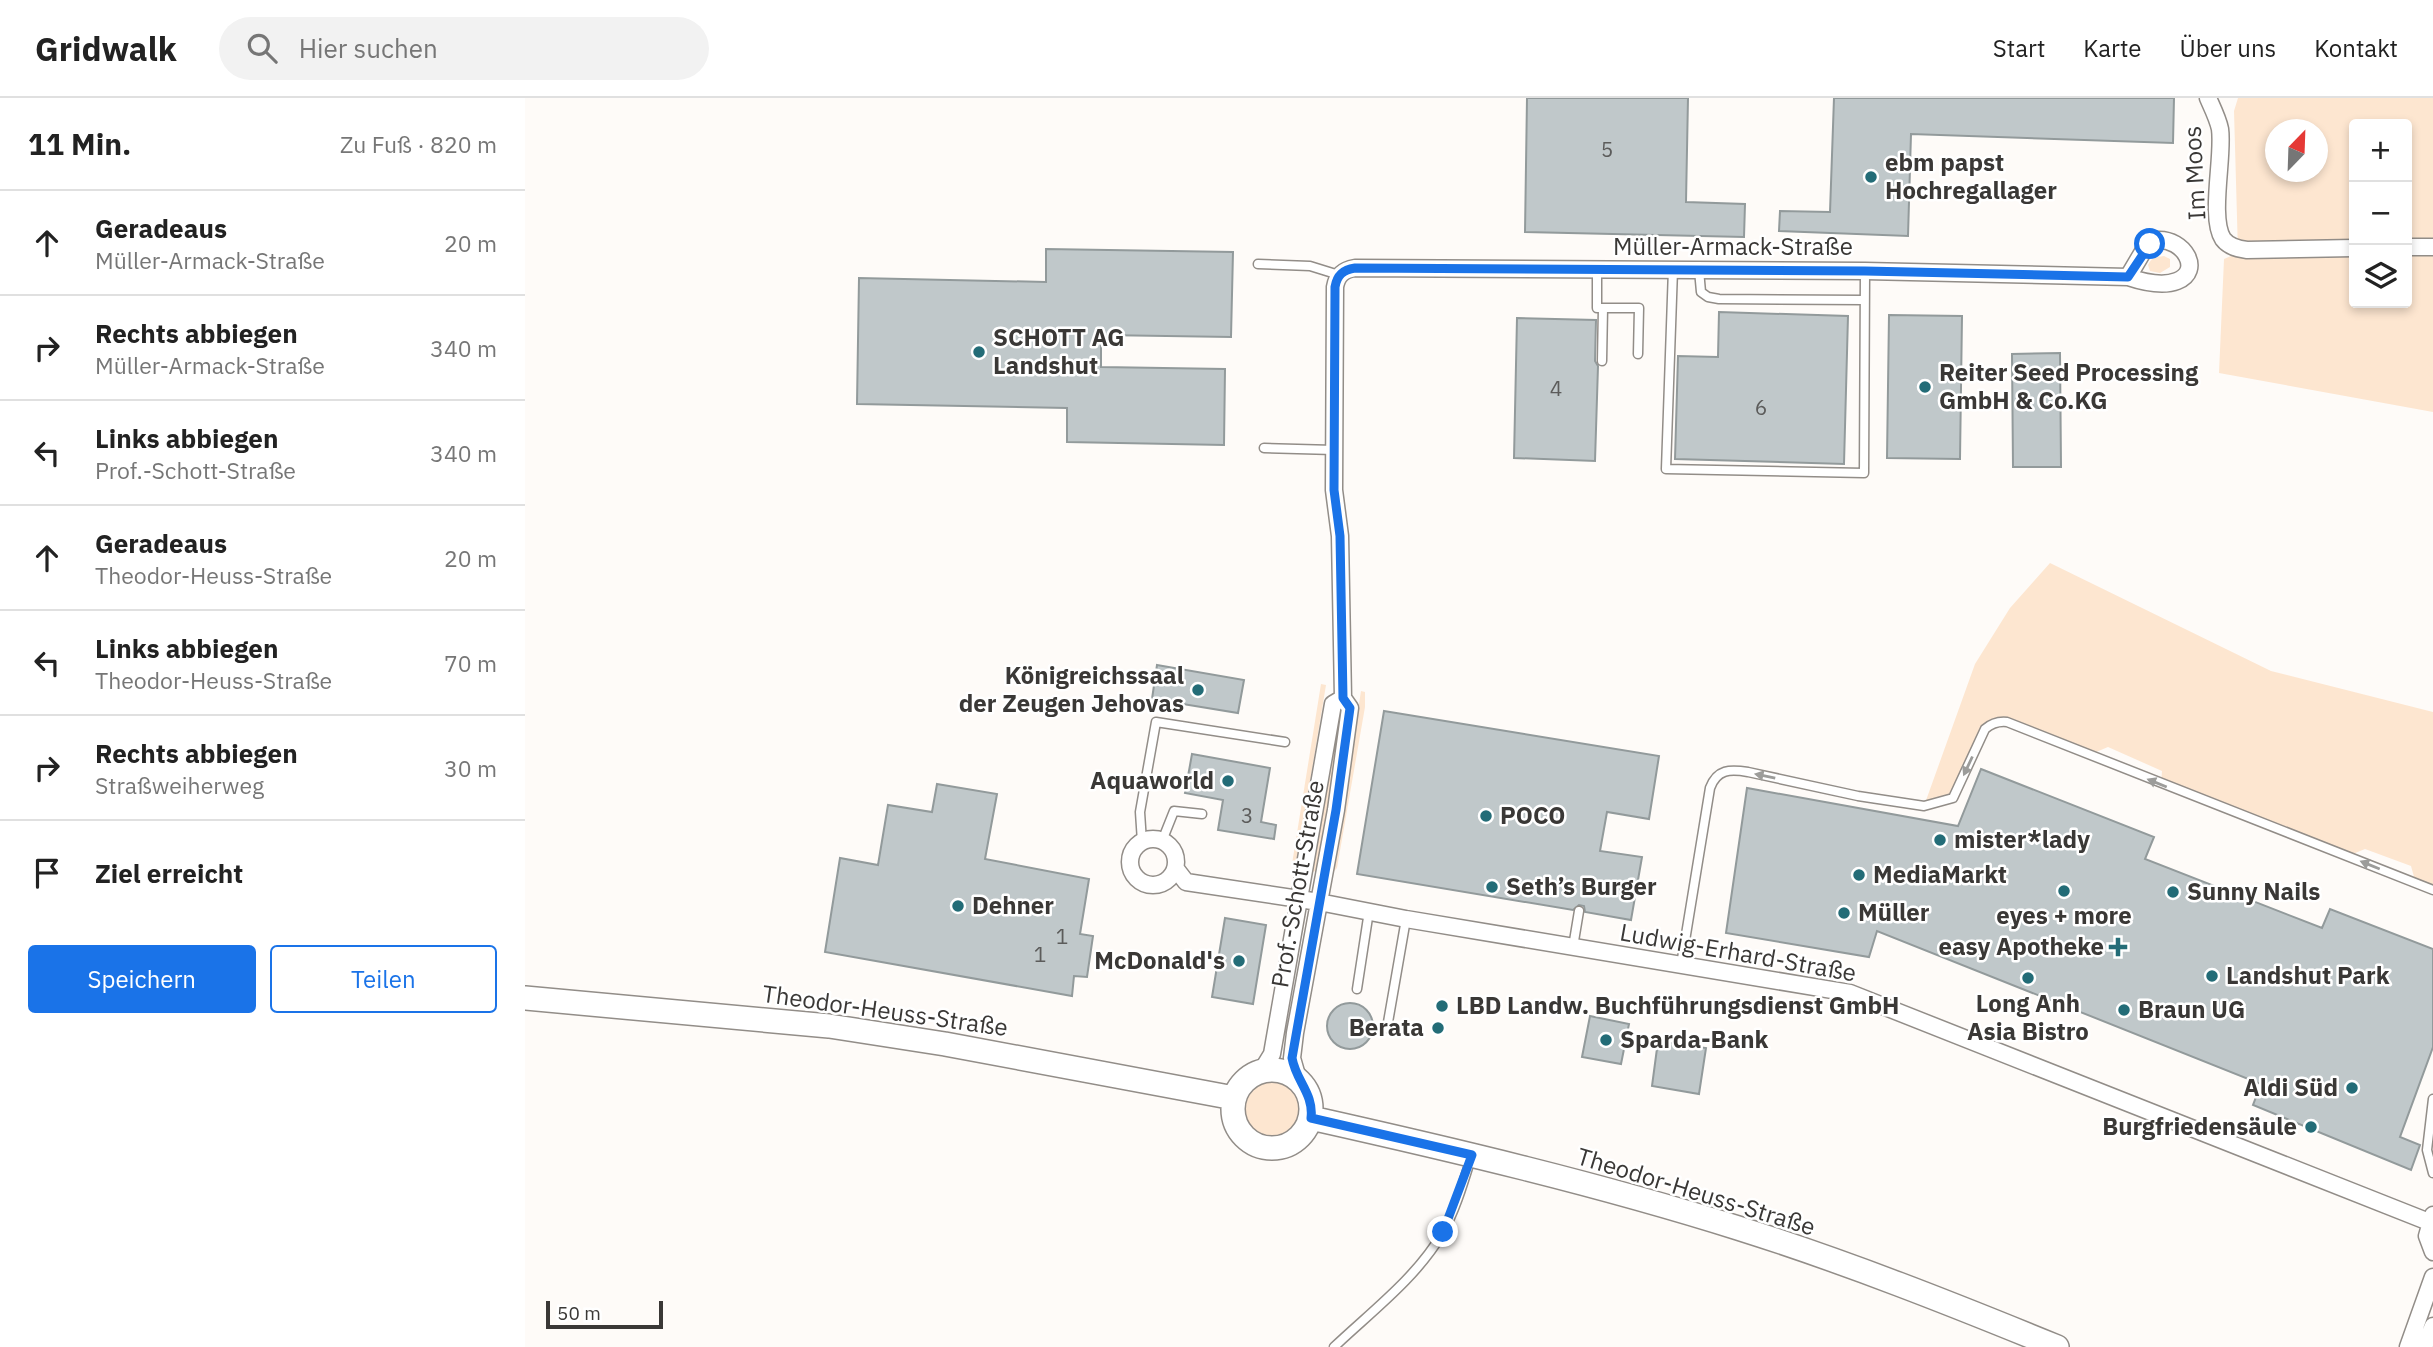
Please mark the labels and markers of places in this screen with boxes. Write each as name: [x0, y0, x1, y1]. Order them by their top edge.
place label: ebm papst Hochregallager: [1885, 146, 2057, 206]
marker: ebm papst Hochregallager: [1863, 169, 1879, 185]
place label: SCHOTT AG Landshut: [993, 321, 1125, 381]
marker: SCHOTT AG Landshut: [971, 344, 987, 360]
place label: Reiter Seed Processing GmbH & Co.KG: [1939, 356, 2199, 416]
marker: Reiter Seed Processing GmbH & Co.KG: [1917, 379, 1933, 395]
place label: Königreichssaal der Zeugen Jehovas: [959, 659, 1184, 719]
marker: Königreichssaal der Zeugen Jehovas: [1190, 682, 1206, 698]
place label: Aquaworld: [1090, 764, 1214, 796]
marker: Aquaworld: [1220, 773, 1236, 789]
place label: POCO: [1500, 799, 1565, 831]
marker: POCO: [1478, 808, 1494, 824]
place label: mister*lady: [1954, 823, 2090, 855]
marker: mister*lady: [1932, 832, 1948, 848]
place label: MediaMarkt: [1873, 858, 2007, 890]
marker: MediaMarkt: [1851, 867, 1867, 883]
place label: Seth’s Burger: [1506, 870, 1657, 902]
place label: Sunny Nails: [2187, 875, 2320, 907]
marker: Seth’s Burger: [1484, 879, 1500, 895]
marker: eyes + more: [2056, 883, 2072, 899]
marker: Sunny Nails: [2165, 884, 2181, 900]
place label: Dehner: [972, 889, 1054, 921]
place label: Müller: [1858, 896, 1930, 928]
marker: Dehner: [950, 898, 966, 914]
place label: eyes + more: [1996, 899, 2132, 931]
marker: Müller: [1836, 905, 1852, 921]
place label: easy Apotheke: [1938, 930, 2104, 962]
marker: easy Apotheke: [2110, 939, 2126, 955]
place label: McDonald's: [1094, 944, 1225, 976]
marker: McDonald's: [1231, 953, 1247, 969]
place label: Landshut Park: [2226, 959, 2390, 991]
marker: Landshut Park: [2204, 968, 2220, 984]
marker: Long Anh Asia Bistro: [2020, 970, 2036, 986]
place label: Long Anh Asia Bistro: [1967, 987, 2089, 1047]
place label: LBD Landw. Buchführungsdienst GmbH: [1456, 989, 1899, 1021]
place label: Braun UG: [2138, 993, 2245, 1025]
marker: LBD Landw. Buchführungsdienst GmbH: [1434, 998, 1450, 1014]
marker: Braun UG: [2116, 1002, 2132, 1018]
place label: Berata: [1349, 1011, 1424, 1043]
marker: Berata: [1430, 1020, 1446, 1036]
place label: Sparda-Bank: [1620, 1023, 1769, 1055]
marker: Sparda-Bank: [1598, 1032, 1614, 1048]
place label: Aldi Süd: [2243, 1071, 2338, 1103]
marker: Aldi Süd: [2344, 1080, 2360, 1096]
place label: Burgfriedensäule: [2102, 1110, 2297, 1142]
marker: Burgfriedensäule: [2303, 1119, 2319, 1135]

